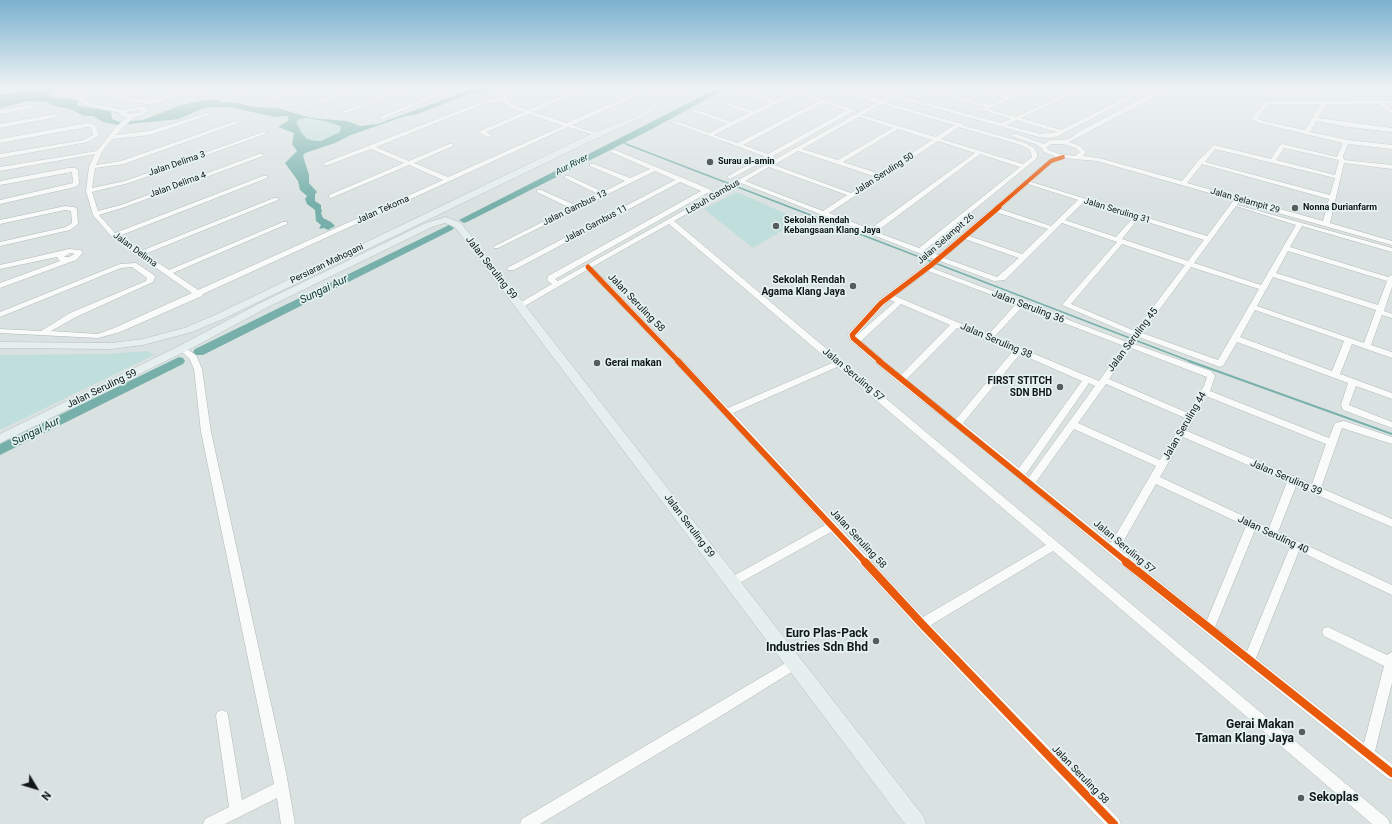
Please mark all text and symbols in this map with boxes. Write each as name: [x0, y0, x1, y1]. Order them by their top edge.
street label: Jalan Delima 3: [147, 149, 207, 179]
street label: Jalan Seruling 50: [852, 151, 916, 197]
water label: Aur River: [554, 152, 590, 178]
marker: Surau al-amin: [705, 157, 715, 167]
place label: Surau al-amin: [718, 157, 775, 167]
street label: Jalan Delima 4: [148, 170, 208, 200]
street label: Lebuh Gambus: [684, 177, 742, 217]
street label: Jalan Selampit 29: [1209, 186, 1281, 216]
street label: Jalan Gambus 13: [541, 188, 609, 228]
street label: Jalan Tekoma: [355, 194, 411, 226]
street label: Jalan Seruling 31: [1082, 196, 1152, 226]
street label: Jalan Gambus 11: [563, 203, 629, 245]
marker: Nonna Durianfarm: [1290, 203, 1300, 213]
place label: Nonna Durianfarm: [1303, 203, 1377, 213]
street label: Jalan Selampit 26: [915, 211, 977, 267]
place label: Sekolah Rendah Kebangsaan Klang Jaya: [784, 216, 880, 237]
marker: Sekolah Rendah Kebangsaan Klang Jaya: [771, 221, 781, 231]
street label: Jalan Delima: [111, 230, 159, 270]
street label: Jalan Seruling 59: [463, 234, 519, 302]
street label: Persiaran Mahogani: [289, 242, 365, 286]
street label: Jalan Seruling 58: [605, 271, 667, 335]
water label: Sungai Aur: [298, 273, 350, 307]
place label: Sekolah Rendah Agama Klang Jaya: [761, 274, 845, 298]
marker: Sekolah Rendah Agama Klang Jaya: [848, 281, 858, 291]
street label: Jalan Seruling 36: [990, 288, 1066, 326]
street label: Jalan Seruling 45: [1105, 306, 1161, 374]
street label: Jalan Seruling 38: [958, 320, 1034, 362]
street label: Jalan Seruling 57: [820, 346, 886, 404]
place label: Gerai makan: [605, 357, 662, 369]
marker: Gerai makan: [592, 358, 602, 368]
street label: Jalan Seruling 59: [65, 367, 139, 411]
place label: FIRST STITCH SDN BHD: [988, 375, 1052, 398]
marker: FIRST STITCH SDN BHD: [1055, 382, 1065, 392]
street label: Jalan Seruling 44: [1161, 390, 1209, 462]
water label: Sungai Aur: [10, 415, 62, 449]
street label: Jalan Seruling 39: [1248, 457, 1324, 499]
street label: Jalan Seruling 59: [661, 492, 717, 560]
street label: Jalan Seruling 58: [827, 507, 889, 571]
street label: Jalan Seruling 40: [1236, 513, 1310, 557]
street label: Jalan Seruling 57: [1091, 518, 1157, 576]
place label: Euro Plas-Pack Industries Sdn Bhd: [766, 627, 868, 655]
marker: Euro Plas-Pack Industries Sdn Bhd: [871, 636, 881, 646]
place label: Gerai Makan Taman Klang Jaya: [1195, 718, 1294, 746]
marker: Gerai Makan Taman Klang Jaya: [1297, 727, 1307, 737]
street label: Jalan Seruling 58: [1049, 743, 1111, 807]
north arrow: [16, 768, 56, 808]
text: N: [38, 789, 53, 803]
place label: Sekoplas: [1309, 791, 1359, 805]
marker: Sekoplas: [1296, 793, 1306, 803]

